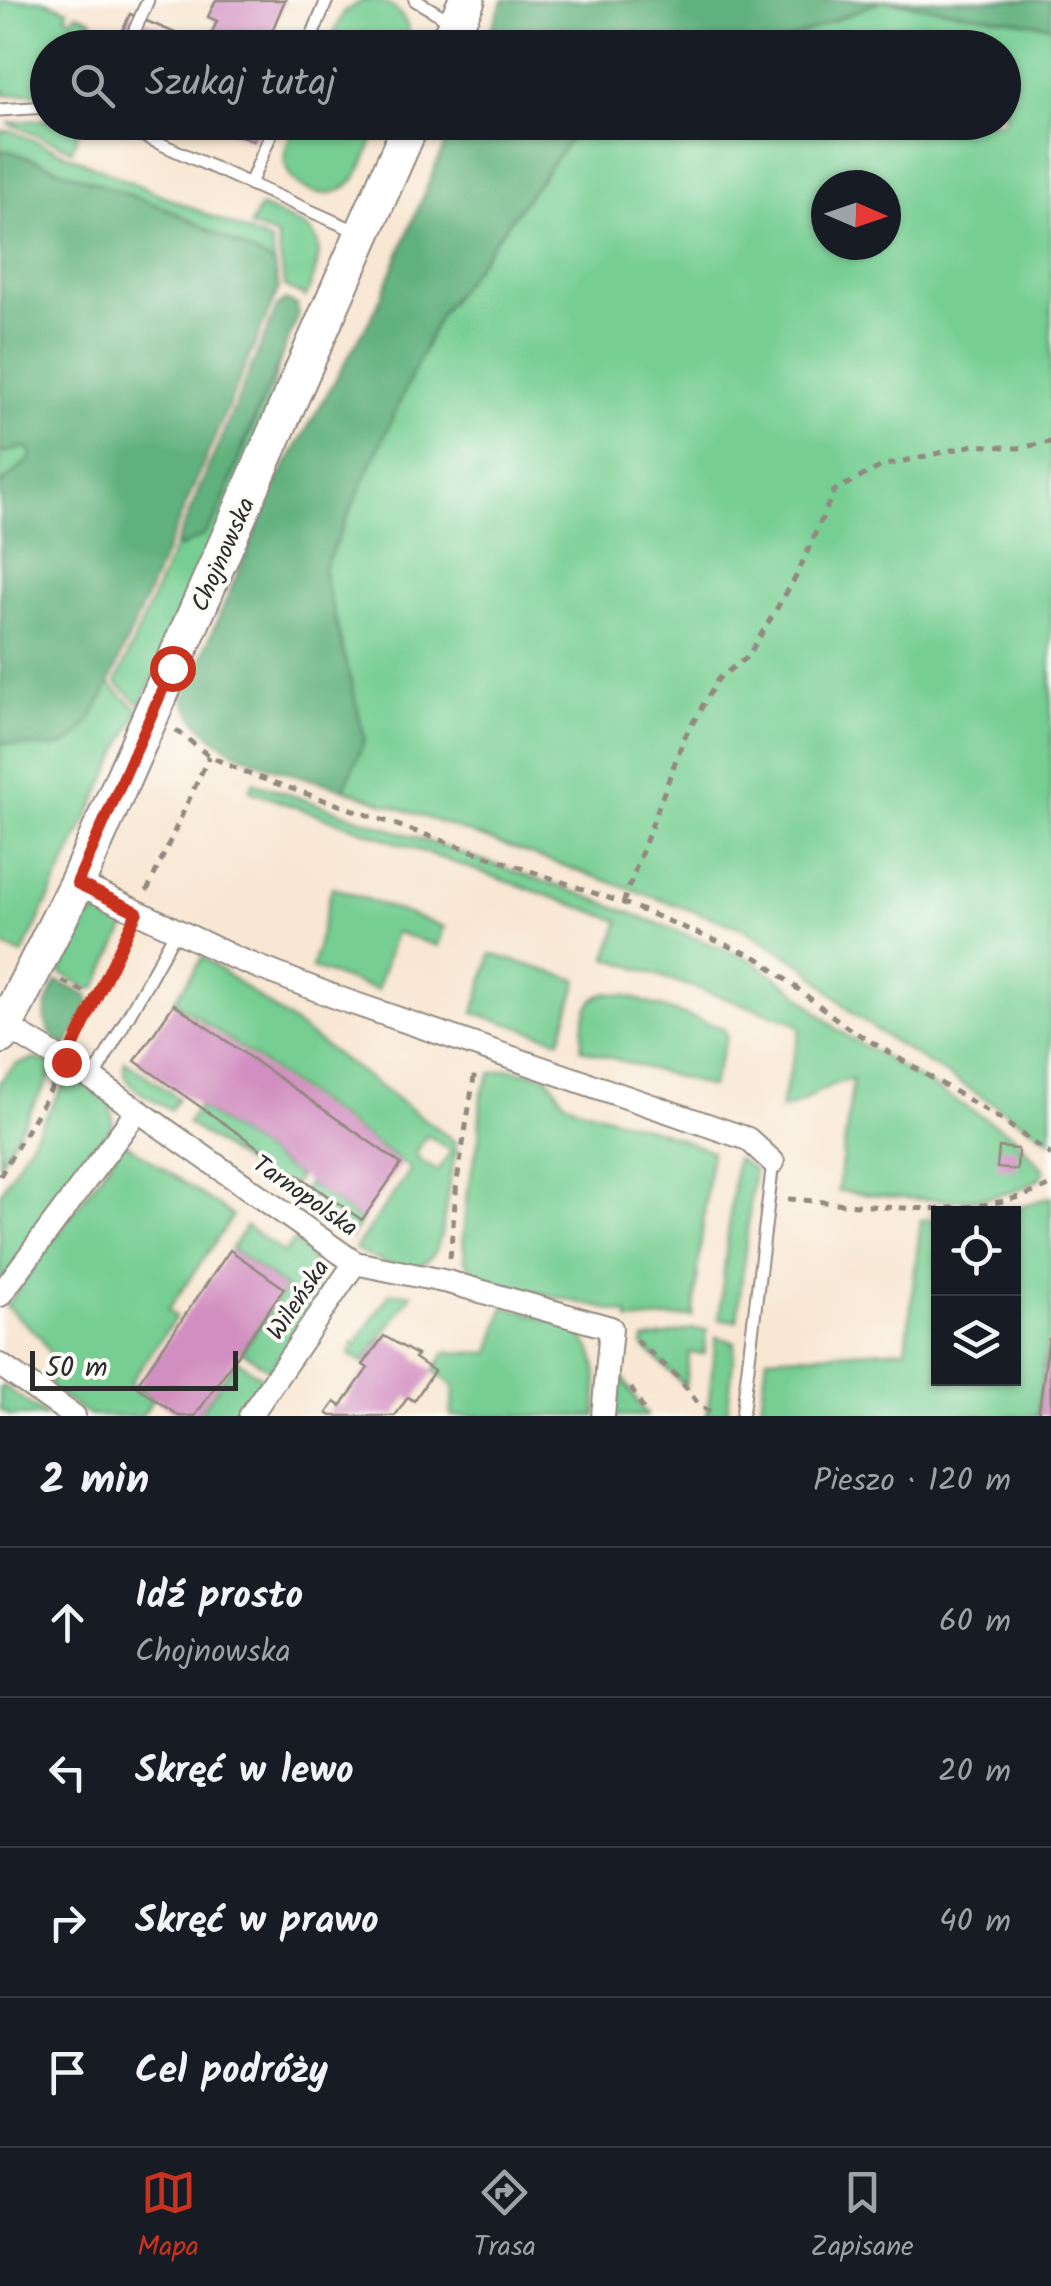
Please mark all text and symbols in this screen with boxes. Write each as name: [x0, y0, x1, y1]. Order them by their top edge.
search box: [30, 30, 1021, 140]
text: Szukaj tutaj: [145, 55, 336, 115]
icon: search: [65, 58, 120, 113]
north arrow: [811, 170, 901, 260]
street label: Chojnowska: [181, 491, 267, 619]
route start: [150, 646, 196, 692]
route end: [44, 1040, 90, 1086]
street label: Tarnopolska: [244, 1145, 366, 1248]
map controls: [931, 1206, 1021, 1386]
button: locate: [931, 1206, 1021, 1296]
street label: Wileńska: [257, 1252, 340, 1349]
button: layers: [931, 1296, 1021, 1386]
scale bar: [30, 1346, 238, 1390]
text: 50 m: [45, 1346, 108, 1391]
text: 2 min: [40, 1448, 149, 1515]
text: Pieszo · 120 m: [813, 1456, 1011, 1507]
text: Idź prosto: [135, 1567, 303, 1627]
icon: ahead: [40, 1595, 95, 1650]
text: 60 m: [939, 1597, 1011, 1648]
text: Chojnowska: [135, 1627, 291, 1678]
text: Skręć w lewo: [135, 1742, 354, 1802]
icon: left: [40, 1745, 95, 1800]
text: 20 m: [938, 1747, 1011, 1798]
text: Skręć w prawo: [135, 1892, 379, 1952]
icon: right: [40, 1895, 95, 1950]
text: 40 m: [939, 1897, 1011, 1948]
text: Cel podróży: [135, 2042, 328, 2102]
icon: arrive: [40, 2045, 95, 2100]
tab: Mapa: [137, 2165, 199, 2270]
tab: Trasa: [474, 2165, 536, 2270]
tab: Zapisane: [811, 2165, 914, 2270]

